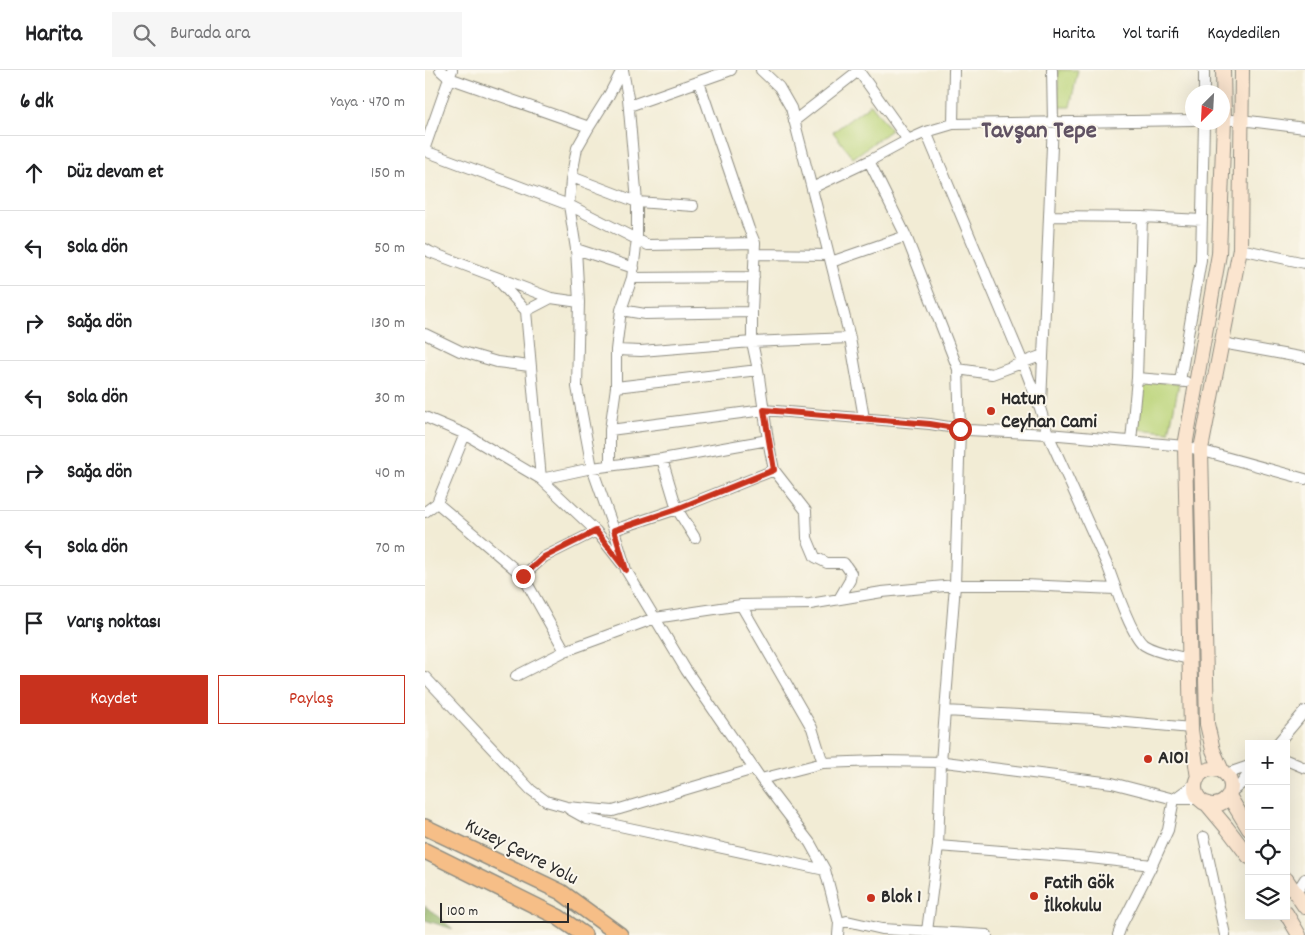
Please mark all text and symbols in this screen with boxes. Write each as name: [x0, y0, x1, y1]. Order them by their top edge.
search box: [112, 12, 462, 57]
text: Harita: [25, 18, 82, 52]
icon: search: [130, 21, 158, 49]
text: Burada ara: [170, 21, 250, 48]
text: Harita: [1052, 22, 1095, 47]
text: Yol tarifi: [1123, 22, 1179, 47]
text: Kaydedilen: [1207, 22, 1280, 47]
north arrow: [1185, 85, 1230, 130]
text: 6 dk: [20, 88, 54, 118]
text: Yaya · 470 m: [331, 91, 405, 114]
district label: Tavşan Tepe: [981, 114, 1097, 150]
icon: ahead: [20, 159, 48, 187]
text: Düz devam et: [67, 160, 163, 187]
text: 150 m: [371, 162, 405, 185]
icon: left: [20, 234, 48, 262]
text: Sola dön: [67, 235, 128, 262]
text: 50 m: [374, 237, 405, 260]
icon: right: [20, 309, 48, 337]
text: Sağa dön: [67, 310, 132, 337]
text: 130 m: [371, 312, 405, 335]
icon: left: [20, 384, 48, 412]
text: Sola dön: [67, 385, 128, 412]
place label: Hatun Ceyhan Cami: [1001, 386, 1097, 437]
text: 30 m: [375, 387, 405, 410]
marker: Hatun Ceyhan Cami: [985, 405, 997, 417]
route start: [949, 418, 972, 441]
icon: right: [20, 459, 48, 487]
text: Sağa dön: [67, 460, 132, 487]
text: 40 m: [375, 462, 405, 485]
icon: left: [20, 534, 48, 562]
text: Sola dön: [67, 535, 128, 562]
text: 70 m: [375, 537, 405, 560]
route end: [512, 565, 535, 588]
icon: arrive: [20, 609, 48, 637]
text: Varış noktası: [67, 610, 161, 637]
button: Kaydet: [20, 675, 208, 724]
button: Paylaş: [218, 675, 405, 724]
map controls: [1245, 740, 1290, 920]
button: +: [1245, 740, 1290, 785]
place label: A101: [1158, 745, 1189, 773]
marker: A101: [1142, 753, 1154, 765]
button: −: [1245, 785, 1290, 830]
street label: Kuzey Çevre Yolu: [460, 812, 582, 894]
button: locate: [1245, 830, 1290, 875]
place label: Fatih Gök İlkokulu: [1044, 870, 1114, 921]
button: layers: [1245, 875, 1290, 920]
place label: Blok 1: [881, 884, 921, 912]
marker: Fatih Gök İlkokulu: [1028, 890, 1040, 902]
marker: Blok 1: [865, 892, 877, 904]
scale bar: [440, 900, 569, 923]
text: 100 m: [447, 902, 478, 922]

